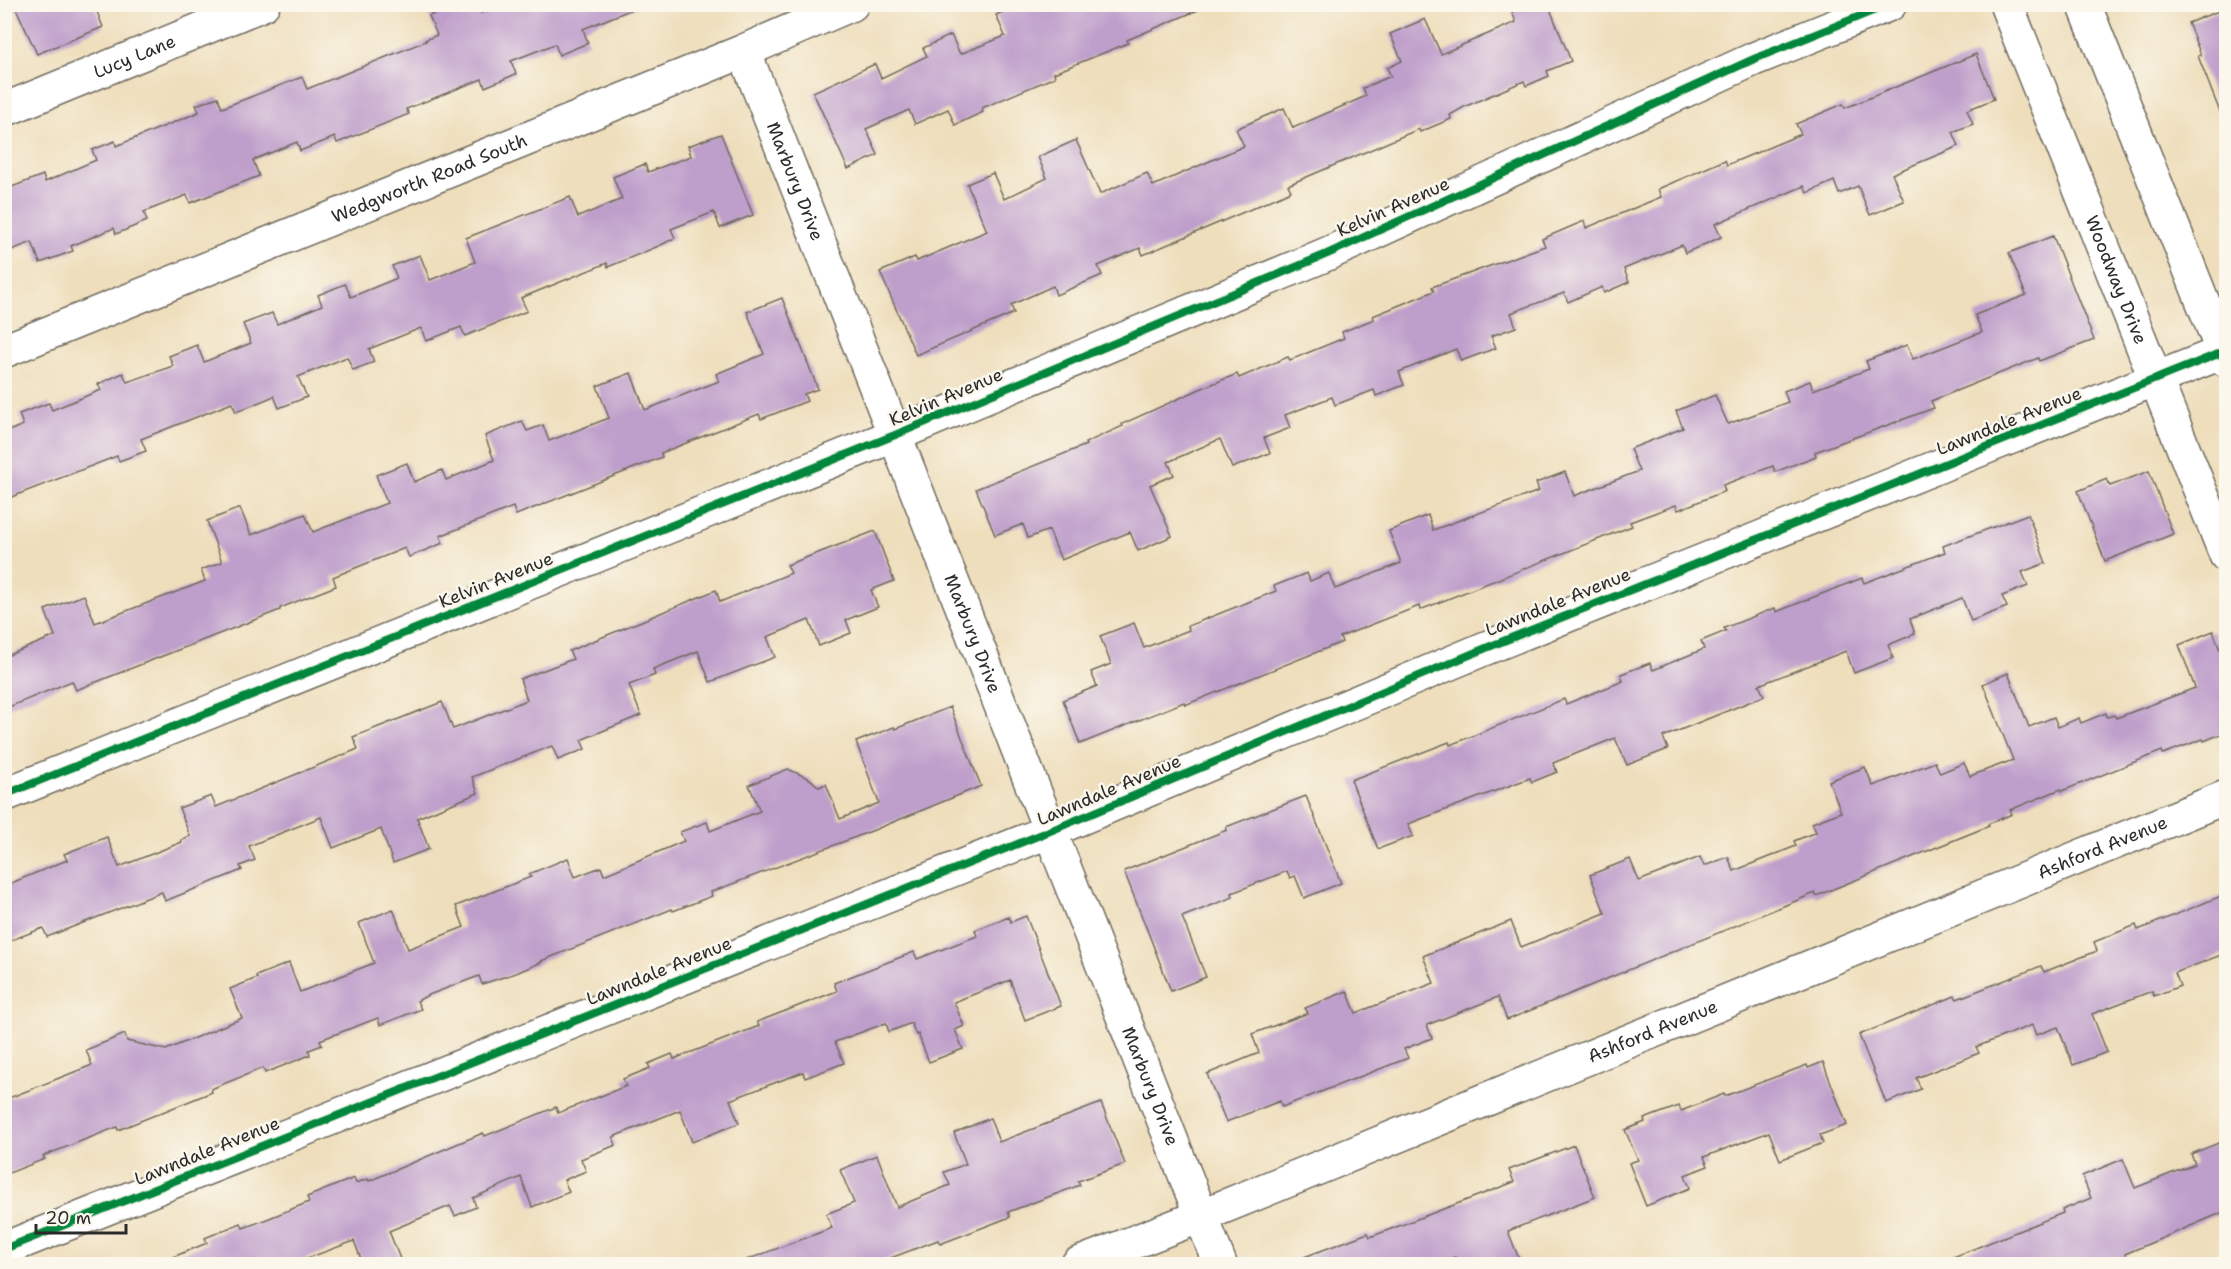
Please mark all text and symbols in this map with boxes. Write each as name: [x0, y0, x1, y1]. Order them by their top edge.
street label: Lucy Lane: [90, 29, 179, 84]
street label: Marbury Drive: [761, 118, 829, 244]
street label: Wedgworth Road South: [328, 128, 531, 229]
street label: Kelvin Avenue: [1333, 171, 1453, 243]
street label: Woodway Drive: [2080, 212, 2153, 348]
street label: Kelvin Avenue: [886, 362, 1006, 432]
street label: Lawndale Avenue: [1933, 381, 2085, 461]
street label: Kelvin Avenue: [435, 546, 557, 614]
street label: Lawndale Avenue: [1482, 562, 1634, 642]
street label: Marbury Drive: [939, 571, 1007, 697]
street label: Lawndale Avenue: [1033, 749, 1185, 831]
street label: Ashford Avenue: [2034, 810, 2171, 885]
street label: Lawndale Avenue: [583, 931, 735, 1011]
street label: Ashford Avenue: [1584, 994, 1721, 1069]
street label: Marbury Drive: [1116, 1023, 1184, 1149]
street label: Lawndale Avenue: [131, 1111, 283, 1191]
scale bar: [36, 1197, 126, 1235]
text: 20 m: [45, 1206, 91, 1230]

